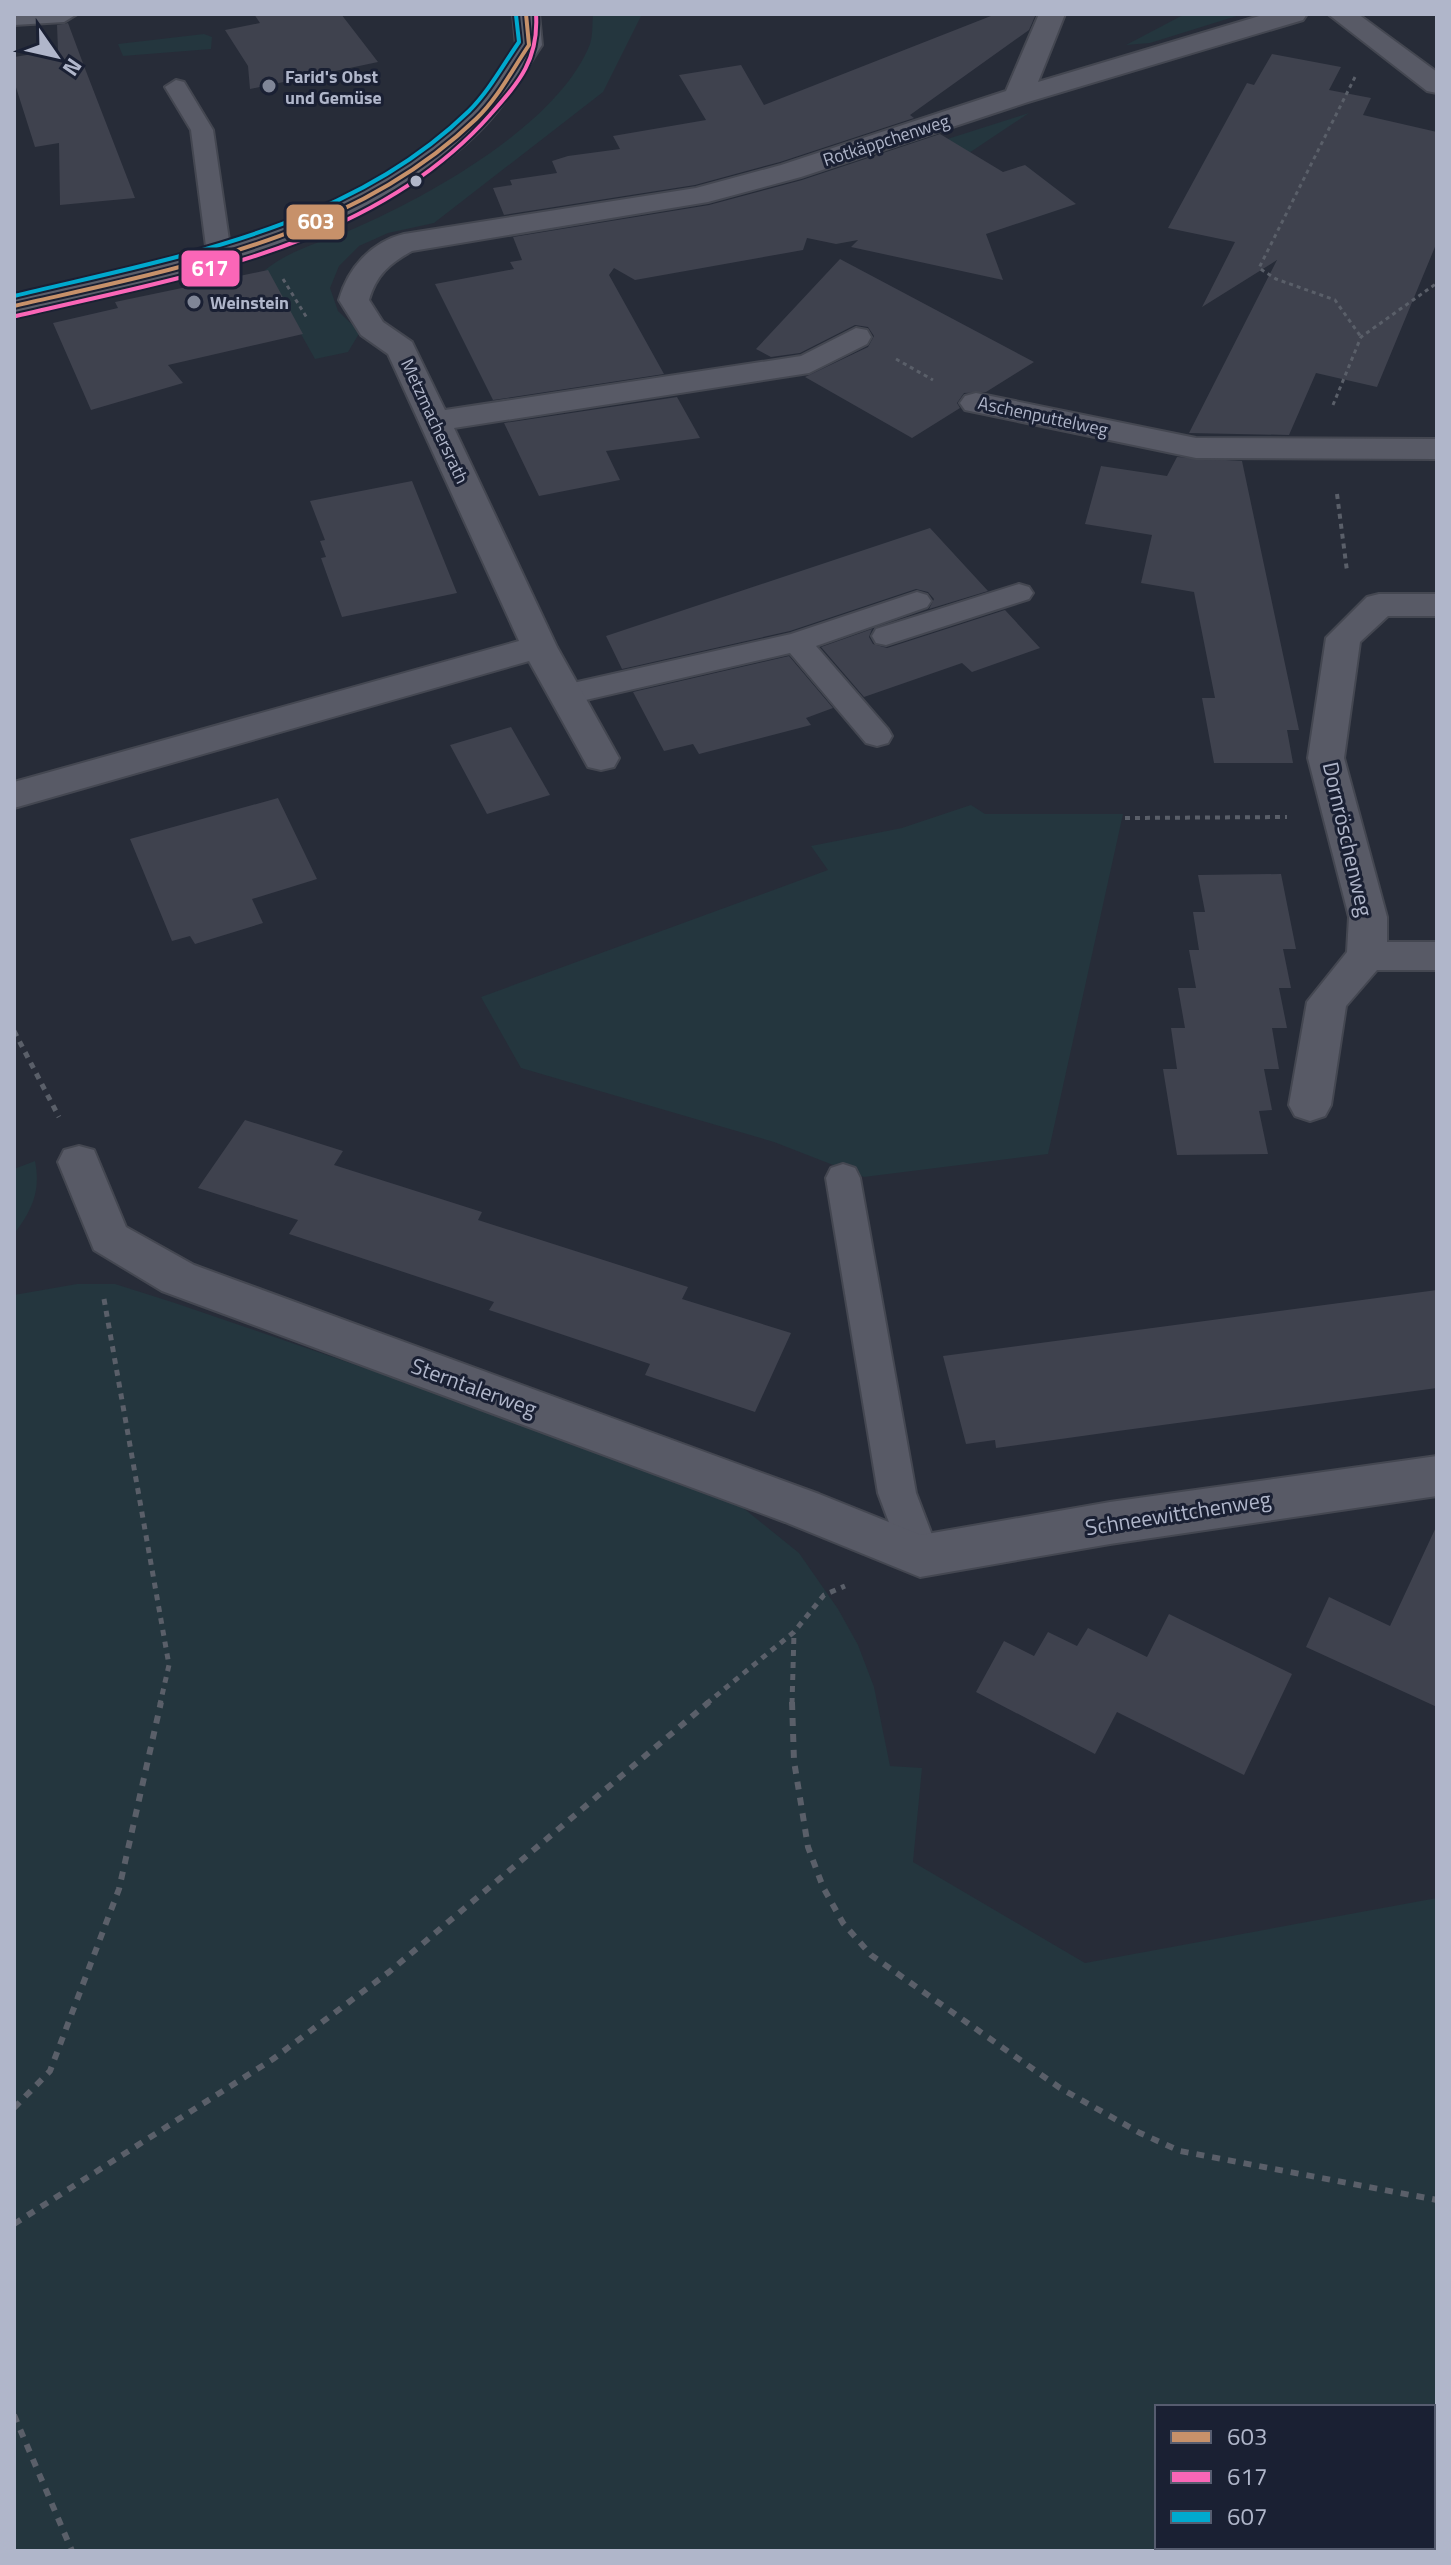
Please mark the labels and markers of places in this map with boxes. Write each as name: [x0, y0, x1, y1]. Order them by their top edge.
place label: Farid's Obst und Gemüse: [285, 63, 382, 111]
marker: Farid's Obst und Gemüse: [260, 77, 278, 95]
unlabelled marker: [408, 173, 424, 189]
place label: Weinstein: [210, 289, 289, 316]
marker: Weinstein: [185, 293, 203, 311]

